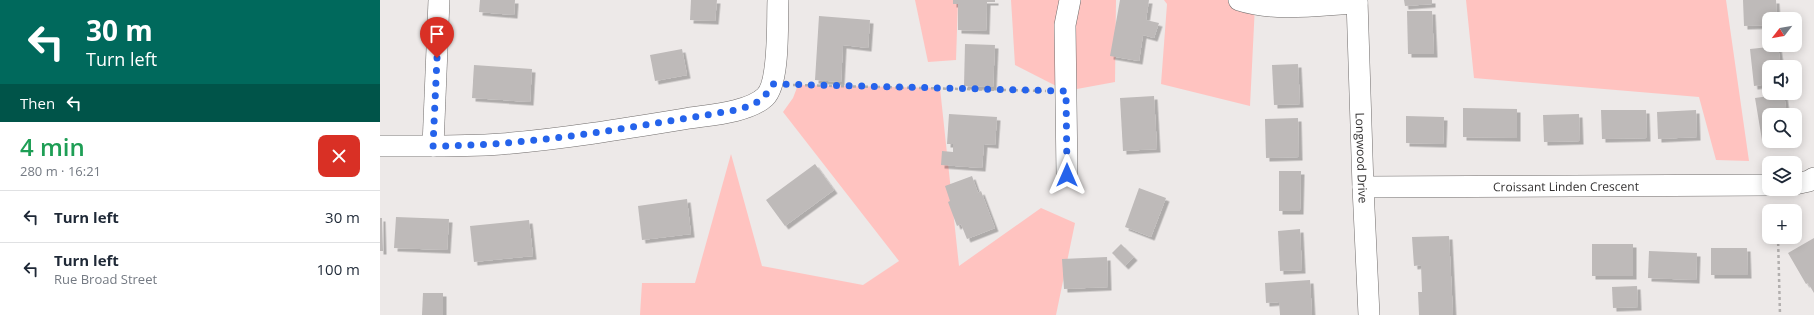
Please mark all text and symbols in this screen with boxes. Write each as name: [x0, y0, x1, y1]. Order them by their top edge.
text: 30 m: [86, 11, 153, 49]
north arrow: [1762, 12, 1802, 52]
map controls: [1762, 12, 1802, 244]
icon: left: [20, 16, 72, 68]
pin: [420, 17, 454, 58]
icon: arrive: [426, 23, 448, 45]
text: Turn left: [86, 47, 157, 71]
button: sound: [1762, 60, 1802, 100]
icon: left: [63, 92, 85, 114]
text: Then: [20, 93, 55, 113]
button: search: [1762, 108, 1802, 148]
street label: Longwood Drive: [1352, 112, 1372, 204]
text: 4 min: [20, 130, 85, 163]
button: close: [318, 135, 360, 177]
position arrow: [1046, 154, 1088, 196]
button: layers: [1762, 156, 1802, 196]
text: 280 m · 16:21: [20, 162, 101, 180]
street label: Croissant Linden Crescent: [1493, 177, 1639, 195]
button: +: [1762, 204, 1802, 244]
icon: left: [20, 206, 42, 228]
text: Turn left: [54, 207, 119, 227]
text: 30 m: [325, 207, 360, 227]
text: Turn left: [54, 250, 119, 270]
icon: left: [20, 258, 42, 280]
text: 100 m: [316, 259, 360, 279]
text: Rue Broad Street: [54, 270, 157, 288]

